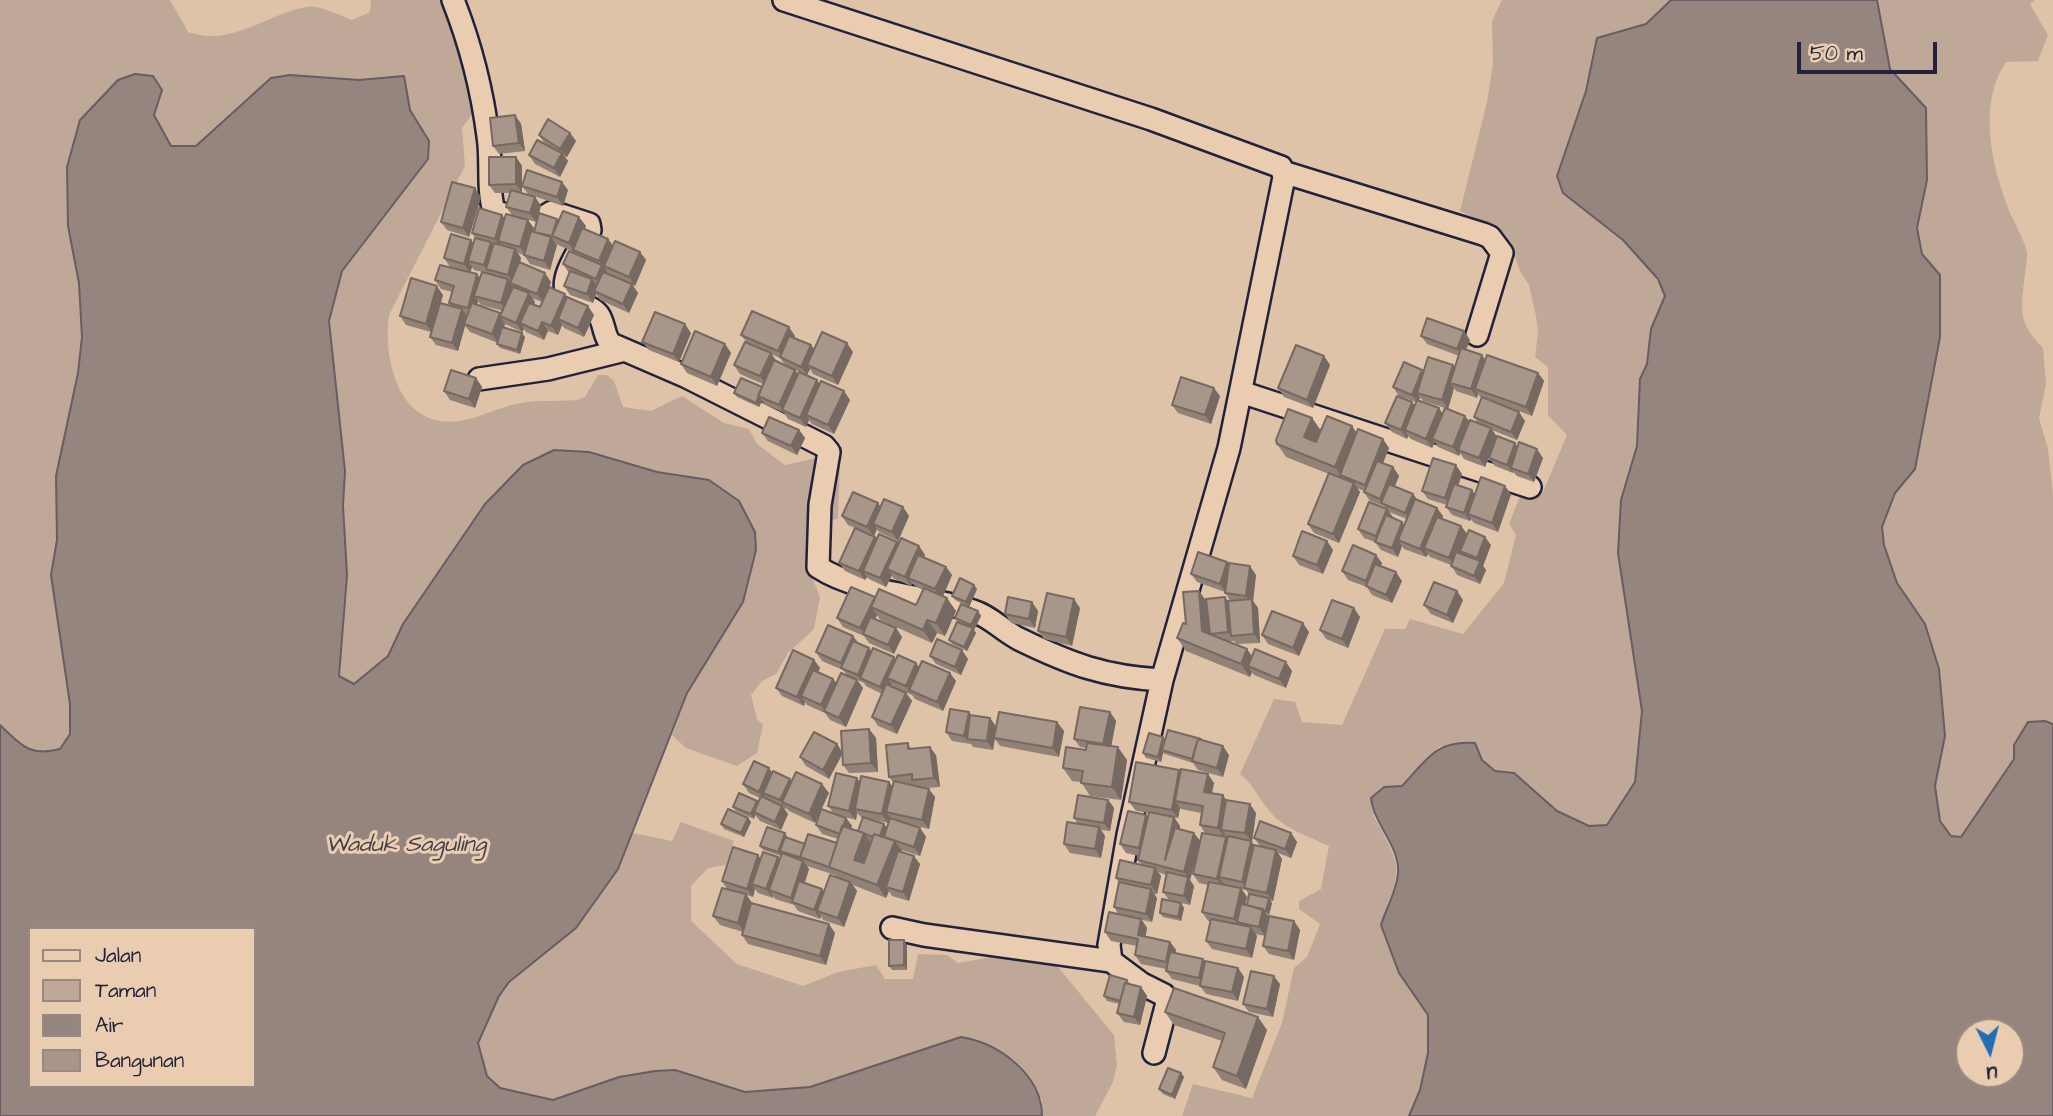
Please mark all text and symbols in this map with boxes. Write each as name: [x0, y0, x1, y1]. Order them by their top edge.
scale bar: [1801, 28, 1941, 72]
text: 50 m: [1810, 39, 1863, 68]
water label: Waduk Saguling: [326, 832, 486, 860]
legend: [28, 927, 256, 1088]
text: Jalan: [95, 941, 141, 970]
text: Taman: [95, 976, 156, 1005]
text: Air: [95, 1011, 123, 1040]
north arrow: [1955, 1018, 2025, 1088]
text: Bangunan: [95, 1046, 184, 1075]
text: U: [1985, 1058, 1999, 1086]

